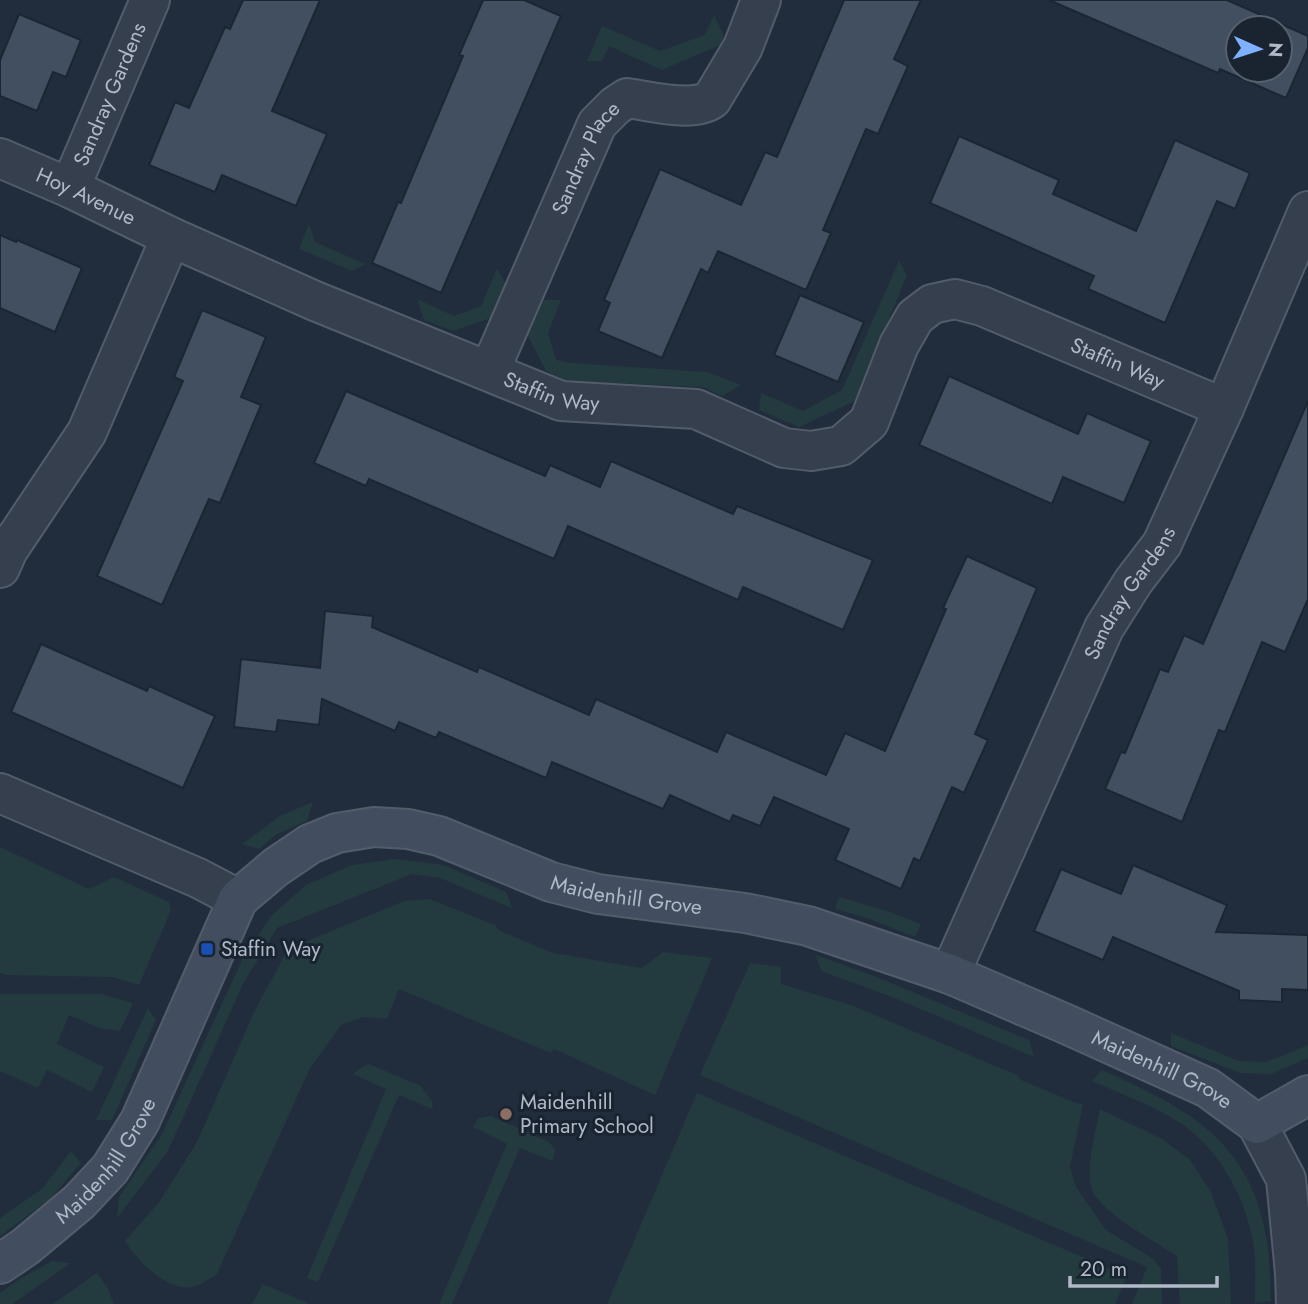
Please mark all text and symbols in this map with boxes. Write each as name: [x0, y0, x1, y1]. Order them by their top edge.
north arrow: [1224, 14, 1294, 84]
street label: Sandray Gardens: [66, 18, 154, 171]
text: N: [1262, 42, 1289, 58]
street label: Sandray Place: [544, 94, 627, 220]
street label: Hoy Avenue: [31, 160, 141, 233]
street label: Staffin Way: [1066, 330, 1170, 397]
street label: Staffin Way: [499, 364, 601, 418]
street label: Sandray Gardens: [1077, 522, 1183, 665]
street label: Maidenhill Grove: [547, 867, 704, 922]
place label: Staffin Way: [221, 934, 321, 964]
marker: Staffin Way: [199, 941, 215, 957]
street label: Maidenhill Grove: [1087, 1023, 1239, 1116]
place label: Maidenhill Primary School: [520, 1087, 654, 1141]
street label: Maidenhill Grove: [49, 1093, 164, 1231]
marker: Maidenhill Primary School: [498, 1106, 514, 1122]
scale bar: [1070, 1244, 1217, 1288]
text: 20 m: [1080, 1254, 1127, 1284]

